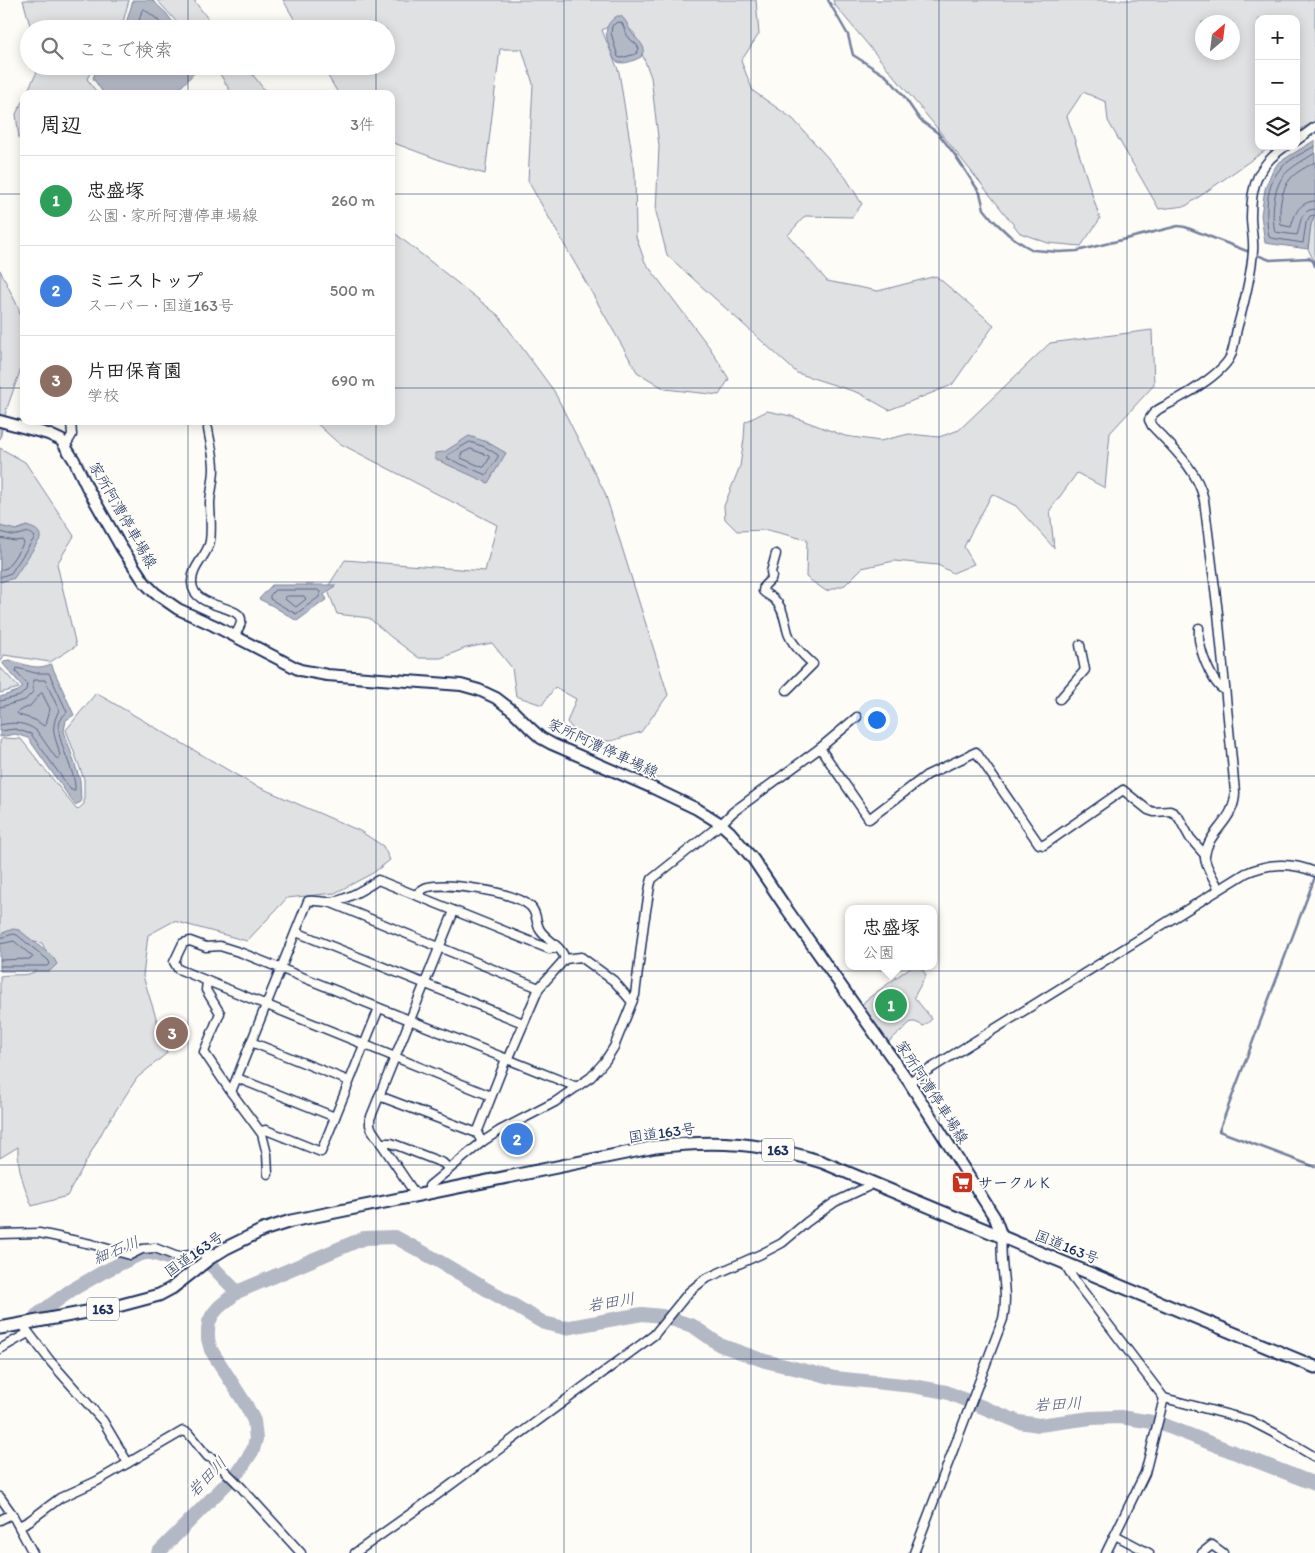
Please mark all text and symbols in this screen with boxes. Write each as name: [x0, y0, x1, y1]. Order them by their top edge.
north arrow: [1195, 15, 1240, 60]
map controls: [1255, 15, 1300, 150]
button: +: [1255, 15, 1300, 60]
search box: [20, 20, 395, 75]
icon: search: [38, 34, 66, 62]
text: ここで検索: [78, 38, 173, 61]
button: −: [1255, 60, 1300, 105]
button: layers: [1255, 105, 1300, 150]
text: 周辺: [40, 112, 82, 137]
text: 3件: [350, 115, 375, 134]
text: 忠盛塚: [87, 179, 144, 202]
text: 1: [52, 191, 60, 210]
text: 260 m: [331, 191, 375, 210]
text: 公園 · 家所阿漕停車場線: [87, 206, 258, 225]
text: ミニストップ: [87, 269, 203, 292]
text: 2: [52, 281, 60, 300]
text: 500 m: [330, 281, 375, 300]
text: スーパー · 国道163号: [87, 296, 234, 315]
text: 片田保育園: [87, 359, 182, 382]
text: 3: [52, 371, 60, 390]
text: 690 m: [331, 371, 375, 390]
text: 学校: [87, 386, 119, 405]
street label: 家所阿漕停車場線: [85, 459, 161, 571]
your location: [864, 707, 890, 733]
street label: 家所阿漕停車場線: [545, 714, 661, 782]
popup: [845, 905, 937, 970]
text: 忠盛塚: [862, 916, 920, 939]
text: 公園: [862, 943, 895, 962]
pin: 1: [875, 986, 907, 1024]
pin: 3: [156, 1014, 188, 1052]
street label: 家所阿漕停車場線: [892, 1037, 972, 1147]
street label: 国道163号: [627, 1119, 697, 1147]
pin: 2: [501, 1120, 533, 1158]
road number: 163: [762, 1138, 794, 1162]
supermarket icon: サークルＫ: [950, 1171, 974, 1195]
place label: サークルＫ: [978, 1174, 1052, 1192]
street label: 国道163号: [1032, 1226, 1102, 1268]
street label: 国道163号: [161, 1227, 227, 1281]
water label: 細石川: [90, 1232, 142, 1268]
water label: 岩田川: [586, 1289, 636, 1315]
road number: 163: [87, 1298, 119, 1320]
water label: 岩田川: [1034, 1393, 1082, 1415]
water label: 岩田川: [183, 1453, 231, 1501]

